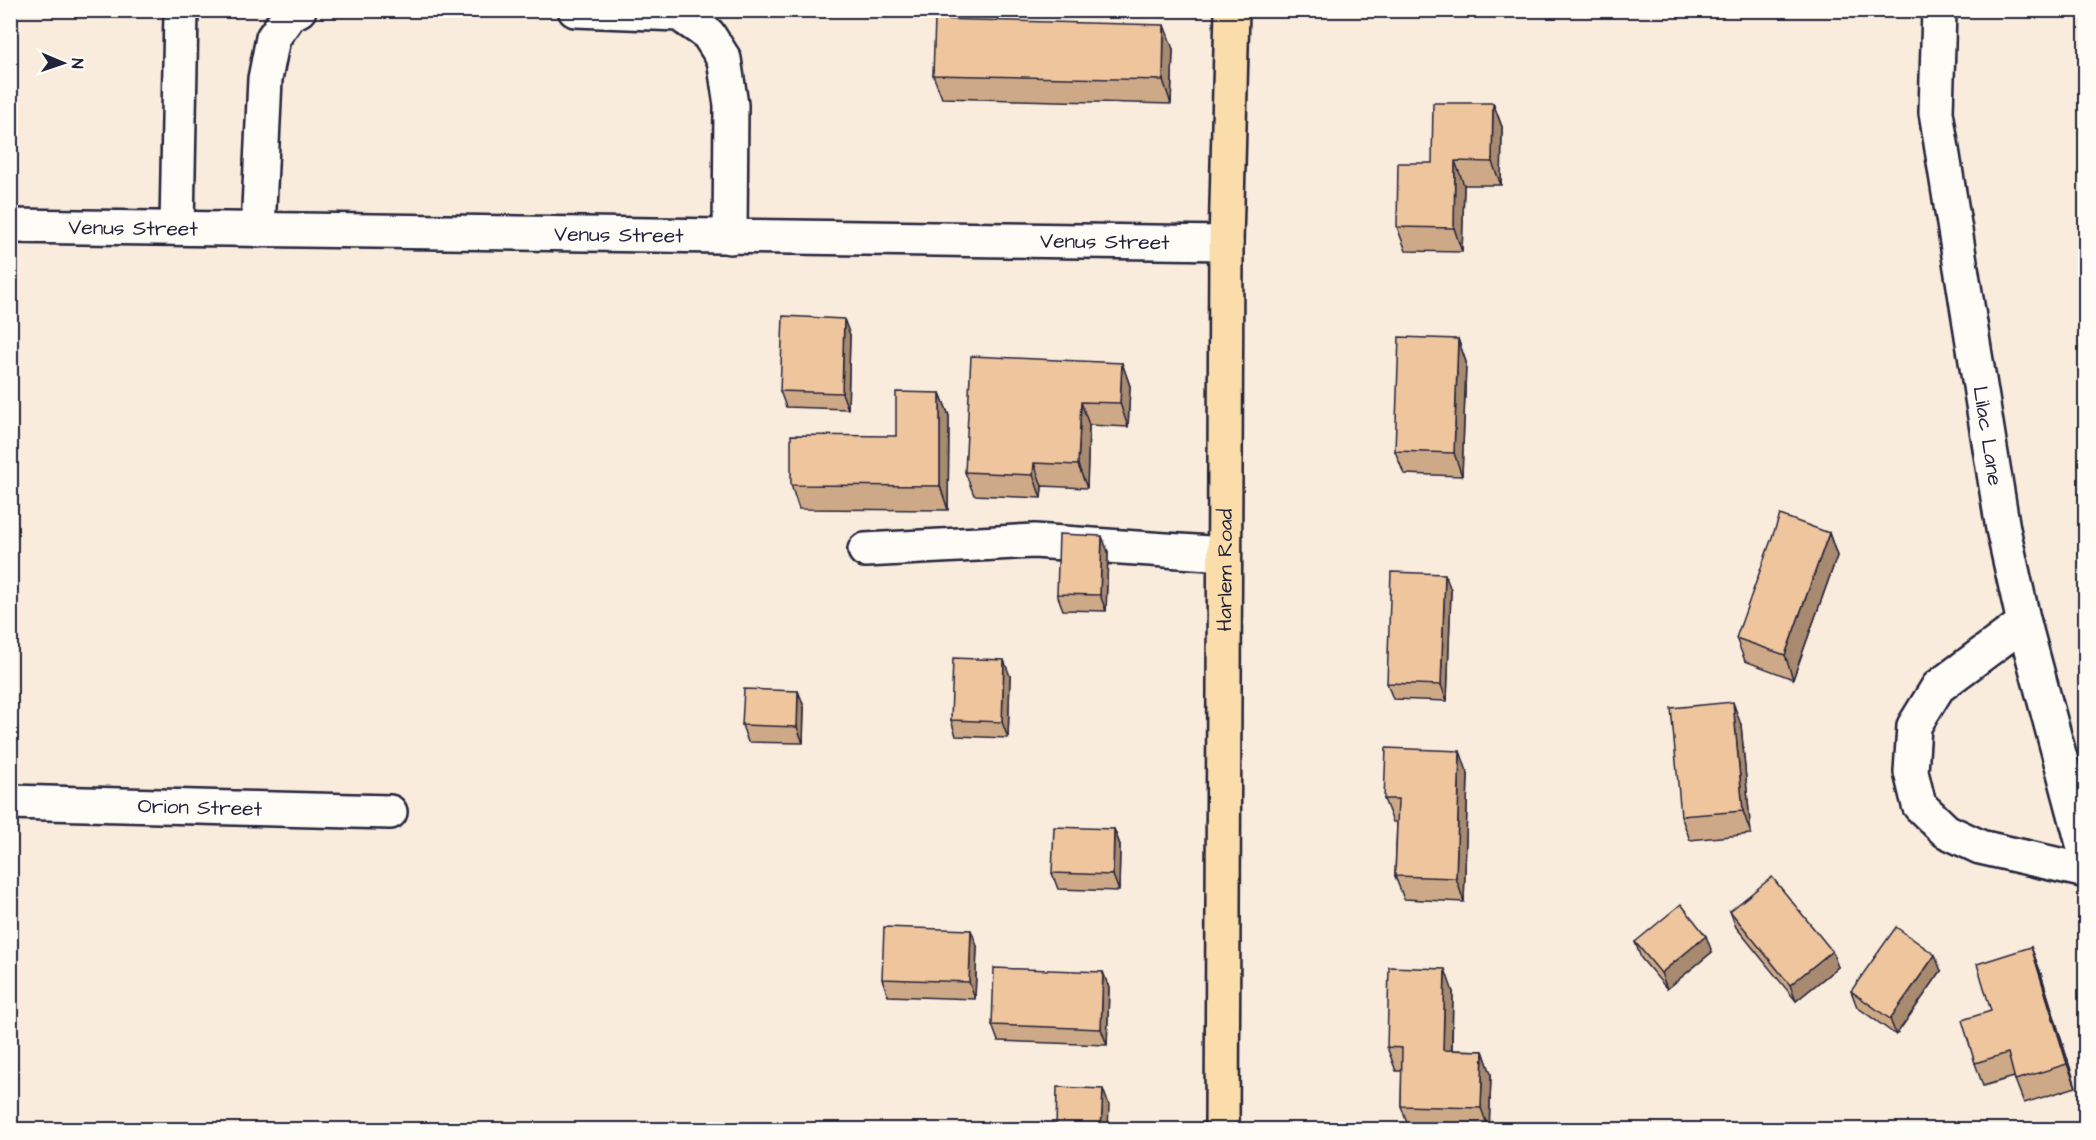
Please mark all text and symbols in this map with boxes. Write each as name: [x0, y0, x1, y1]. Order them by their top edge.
north arrow: [33, 33, 93, 93]
text: N: [66, 58, 88, 69]
street label: Venus Street: [68, 212, 198, 243]
street label: Venus Street: [554, 219, 684, 250]
street label: Venus Street: [1040, 226, 1170, 257]
street label: Lilac Lane: [1966, 384, 2010, 488]
street label: Harlem Road: [1210, 508, 1239, 631]
street label: Orion Street: [137, 791, 263, 823]

